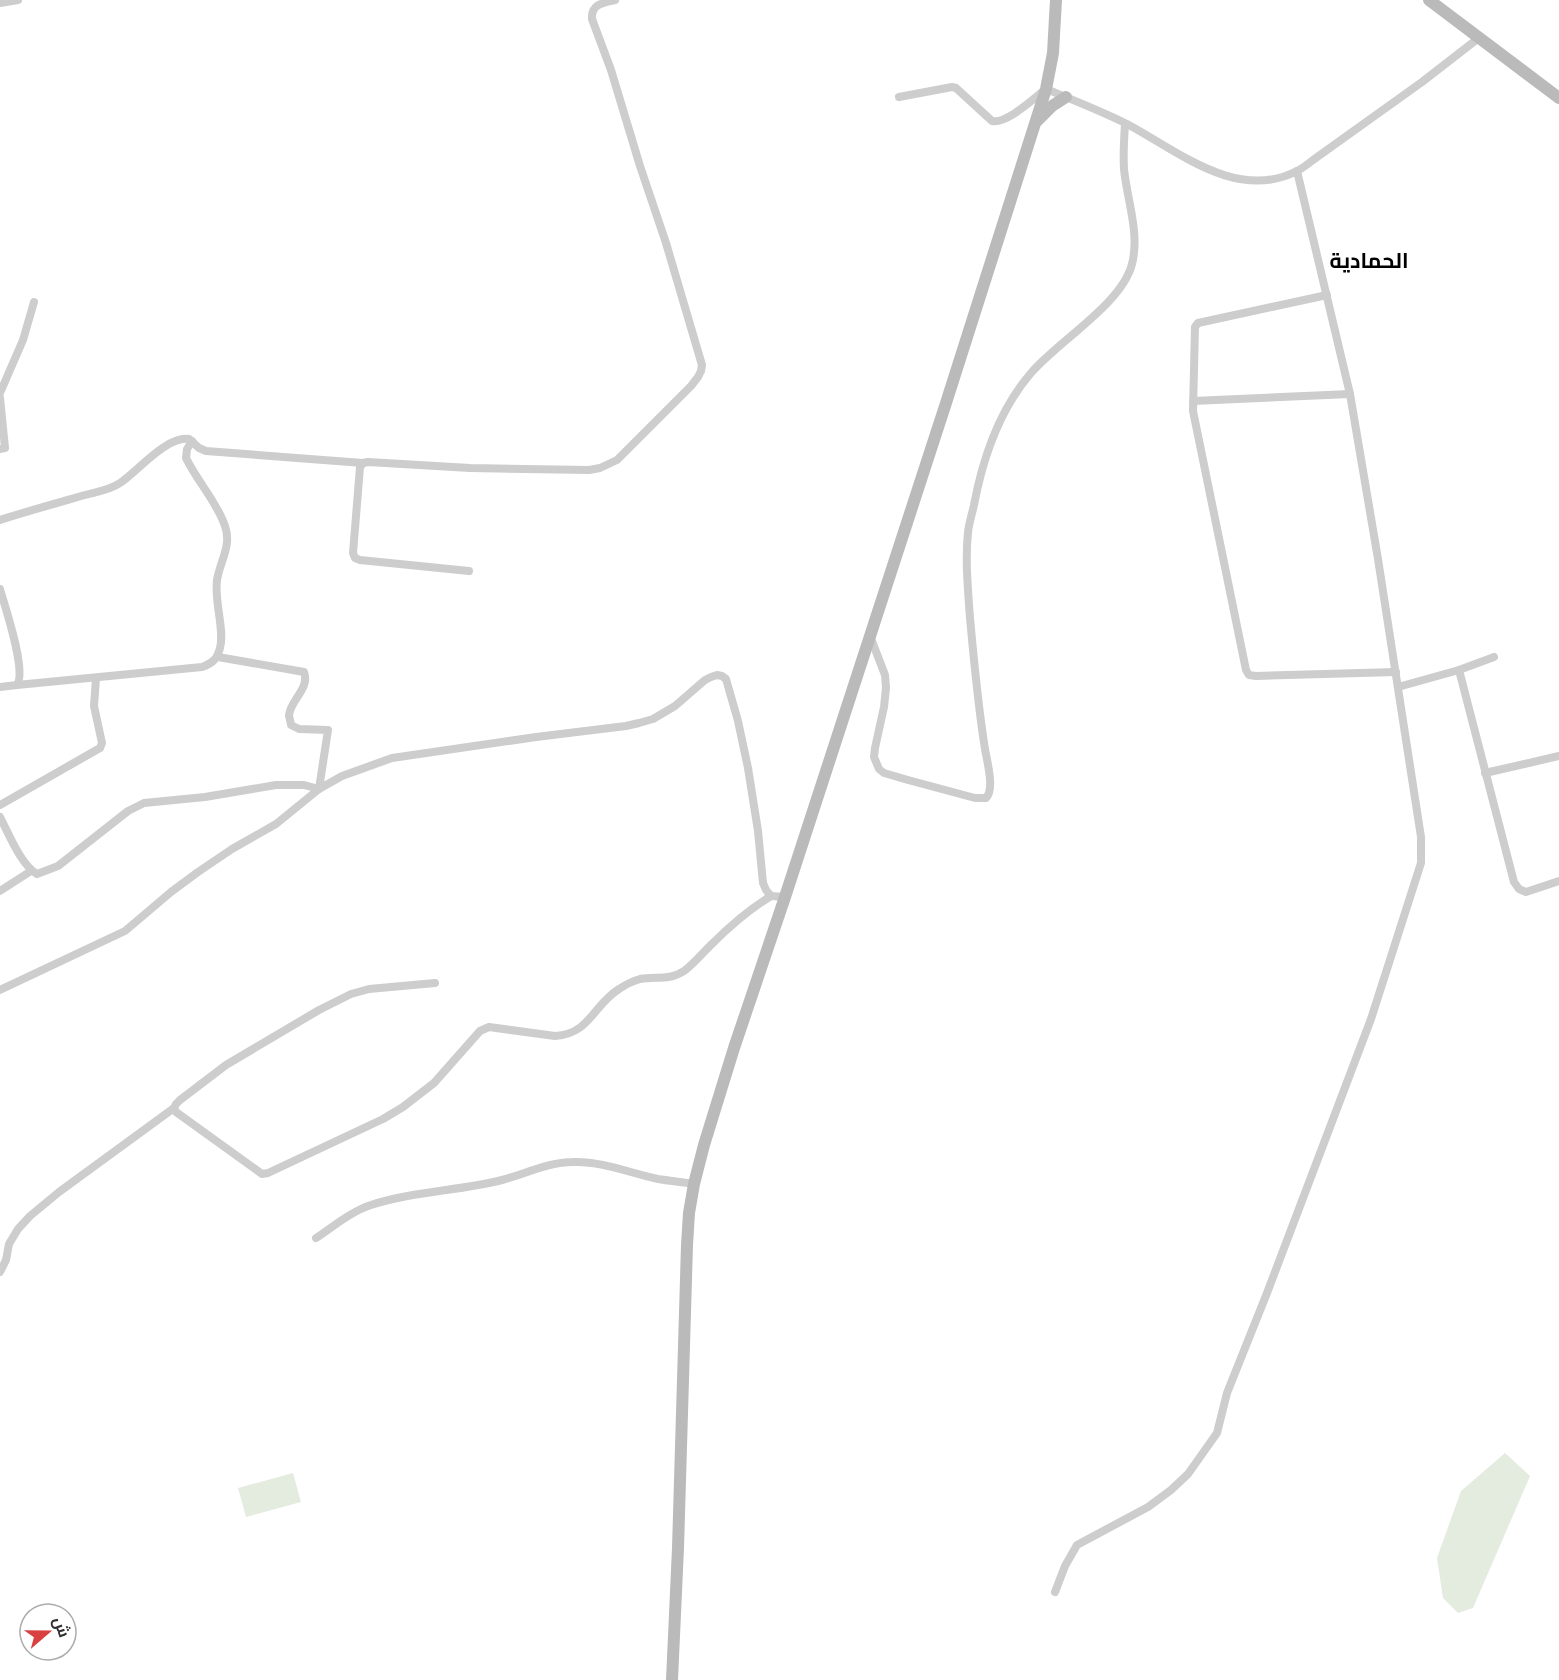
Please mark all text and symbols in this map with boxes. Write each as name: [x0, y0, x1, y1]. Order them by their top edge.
district label: الحمادية: [1329, 248, 1409, 273]
north arrow: [18, 1602, 78, 1662]
text: ش: [49, 1614, 74, 1640]

